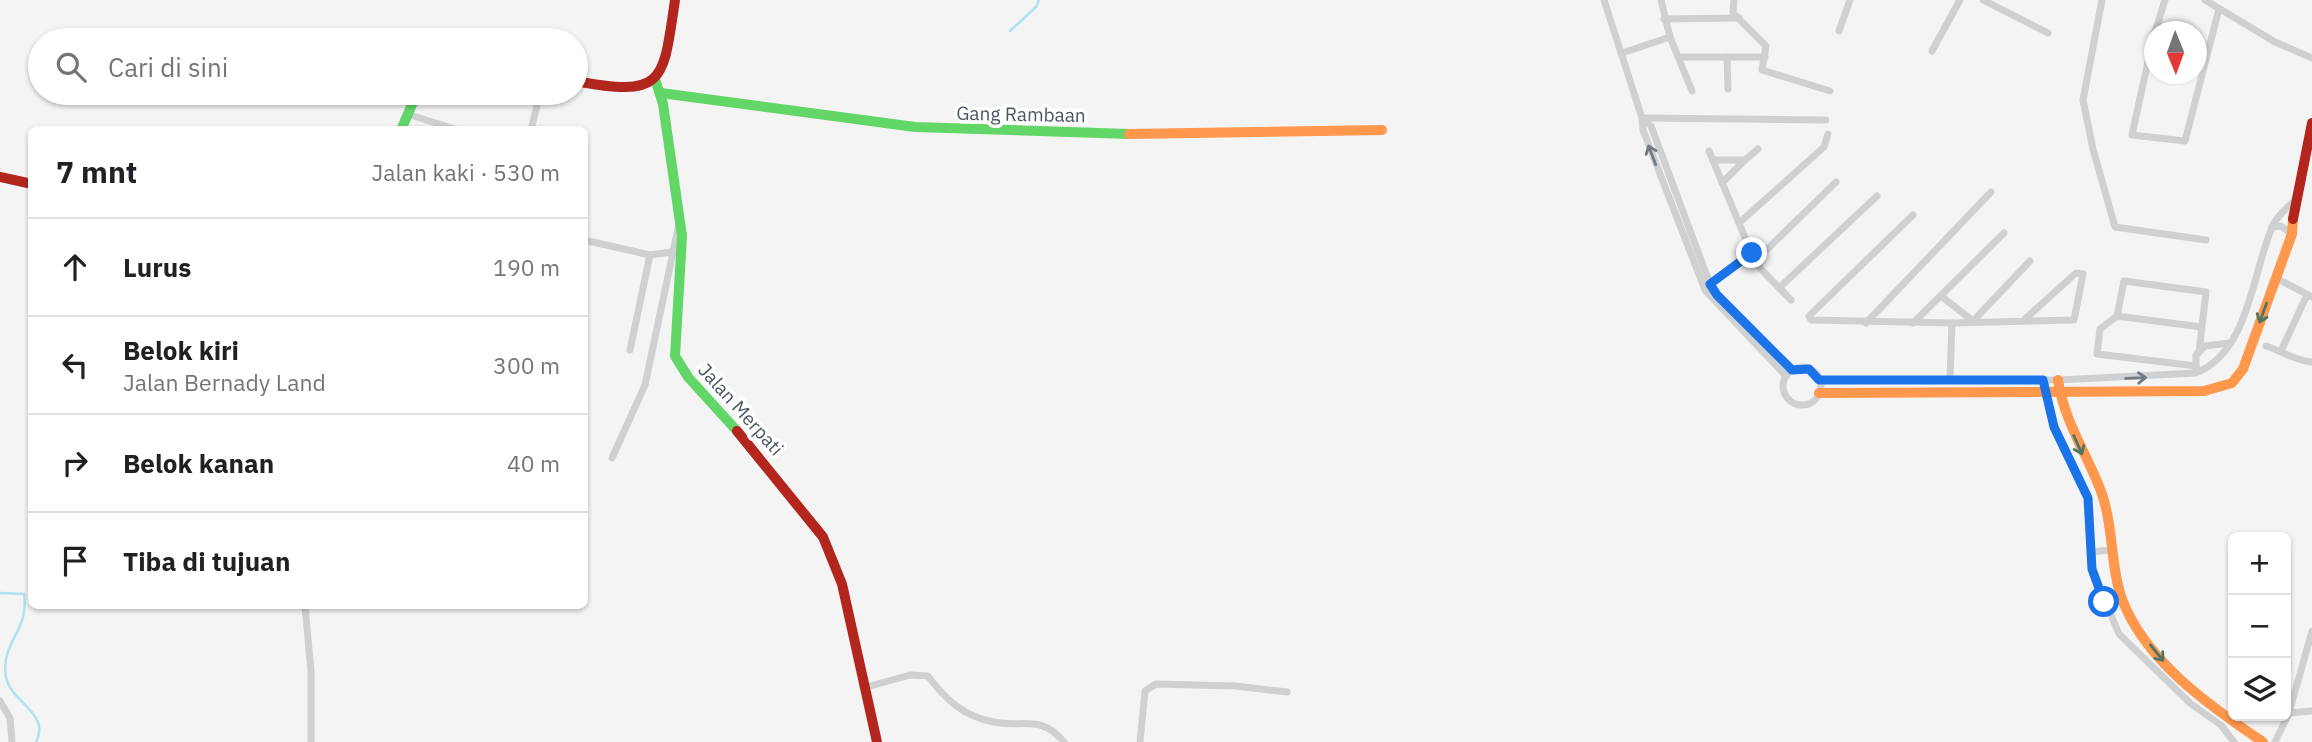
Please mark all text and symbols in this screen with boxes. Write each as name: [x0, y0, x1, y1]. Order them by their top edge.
north arrow: [2144, 21, 2207, 84]
search box: [28, 28, 588, 105]
icon: search: [52, 48, 90, 86]
text: Cari di sini: [108, 50, 228, 84]
street label: Gang Rambaan: [956, 101, 1086, 127]
one-way arrow: [1645, 144, 1657, 166]
text: 7 mnt: [56, 152, 137, 191]
text: Jalan kaki · 530 m: [372, 157, 560, 187]
route end: [1736, 237, 1767, 268]
icon: ahead: [56, 248, 94, 286]
text: Lurus: [123, 250, 191, 284]
text: 190 m: [493, 252, 560, 282]
one-way arrow: [2256, 301, 2268, 323]
text: Belok kiri: [123, 333, 239, 367]
icon: left: [56, 346, 94, 384]
text: 300 m: [493, 350, 560, 380]
street label: Jalan Merpati: [693, 358, 789, 460]
text: Jalan Bernady Land: [123, 367, 326, 397]
one-way arrow: [2124, 371, 2147, 384]
one-way arrow: [2072, 434, 2085, 455]
icon: right: [56, 444, 94, 482]
text: Belok kanan: [123, 446, 274, 480]
text: 40 m: [507, 448, 560, 478]
map controls: [2228, 532, 2291, 721]
button: +: [2228, 532, 2291, 595]
icon: arrive: [56, 542, 94, 580]
text: Tiba di tujuan: [123, 544, 290, 578]
route start: [2088, 586, 2119, 617]
button: −: [2228, 595, 2291, 658]
one-way arrow: [2149, 644, 2165, 662]
button: layers: [2228, 658, 2291, 721]

